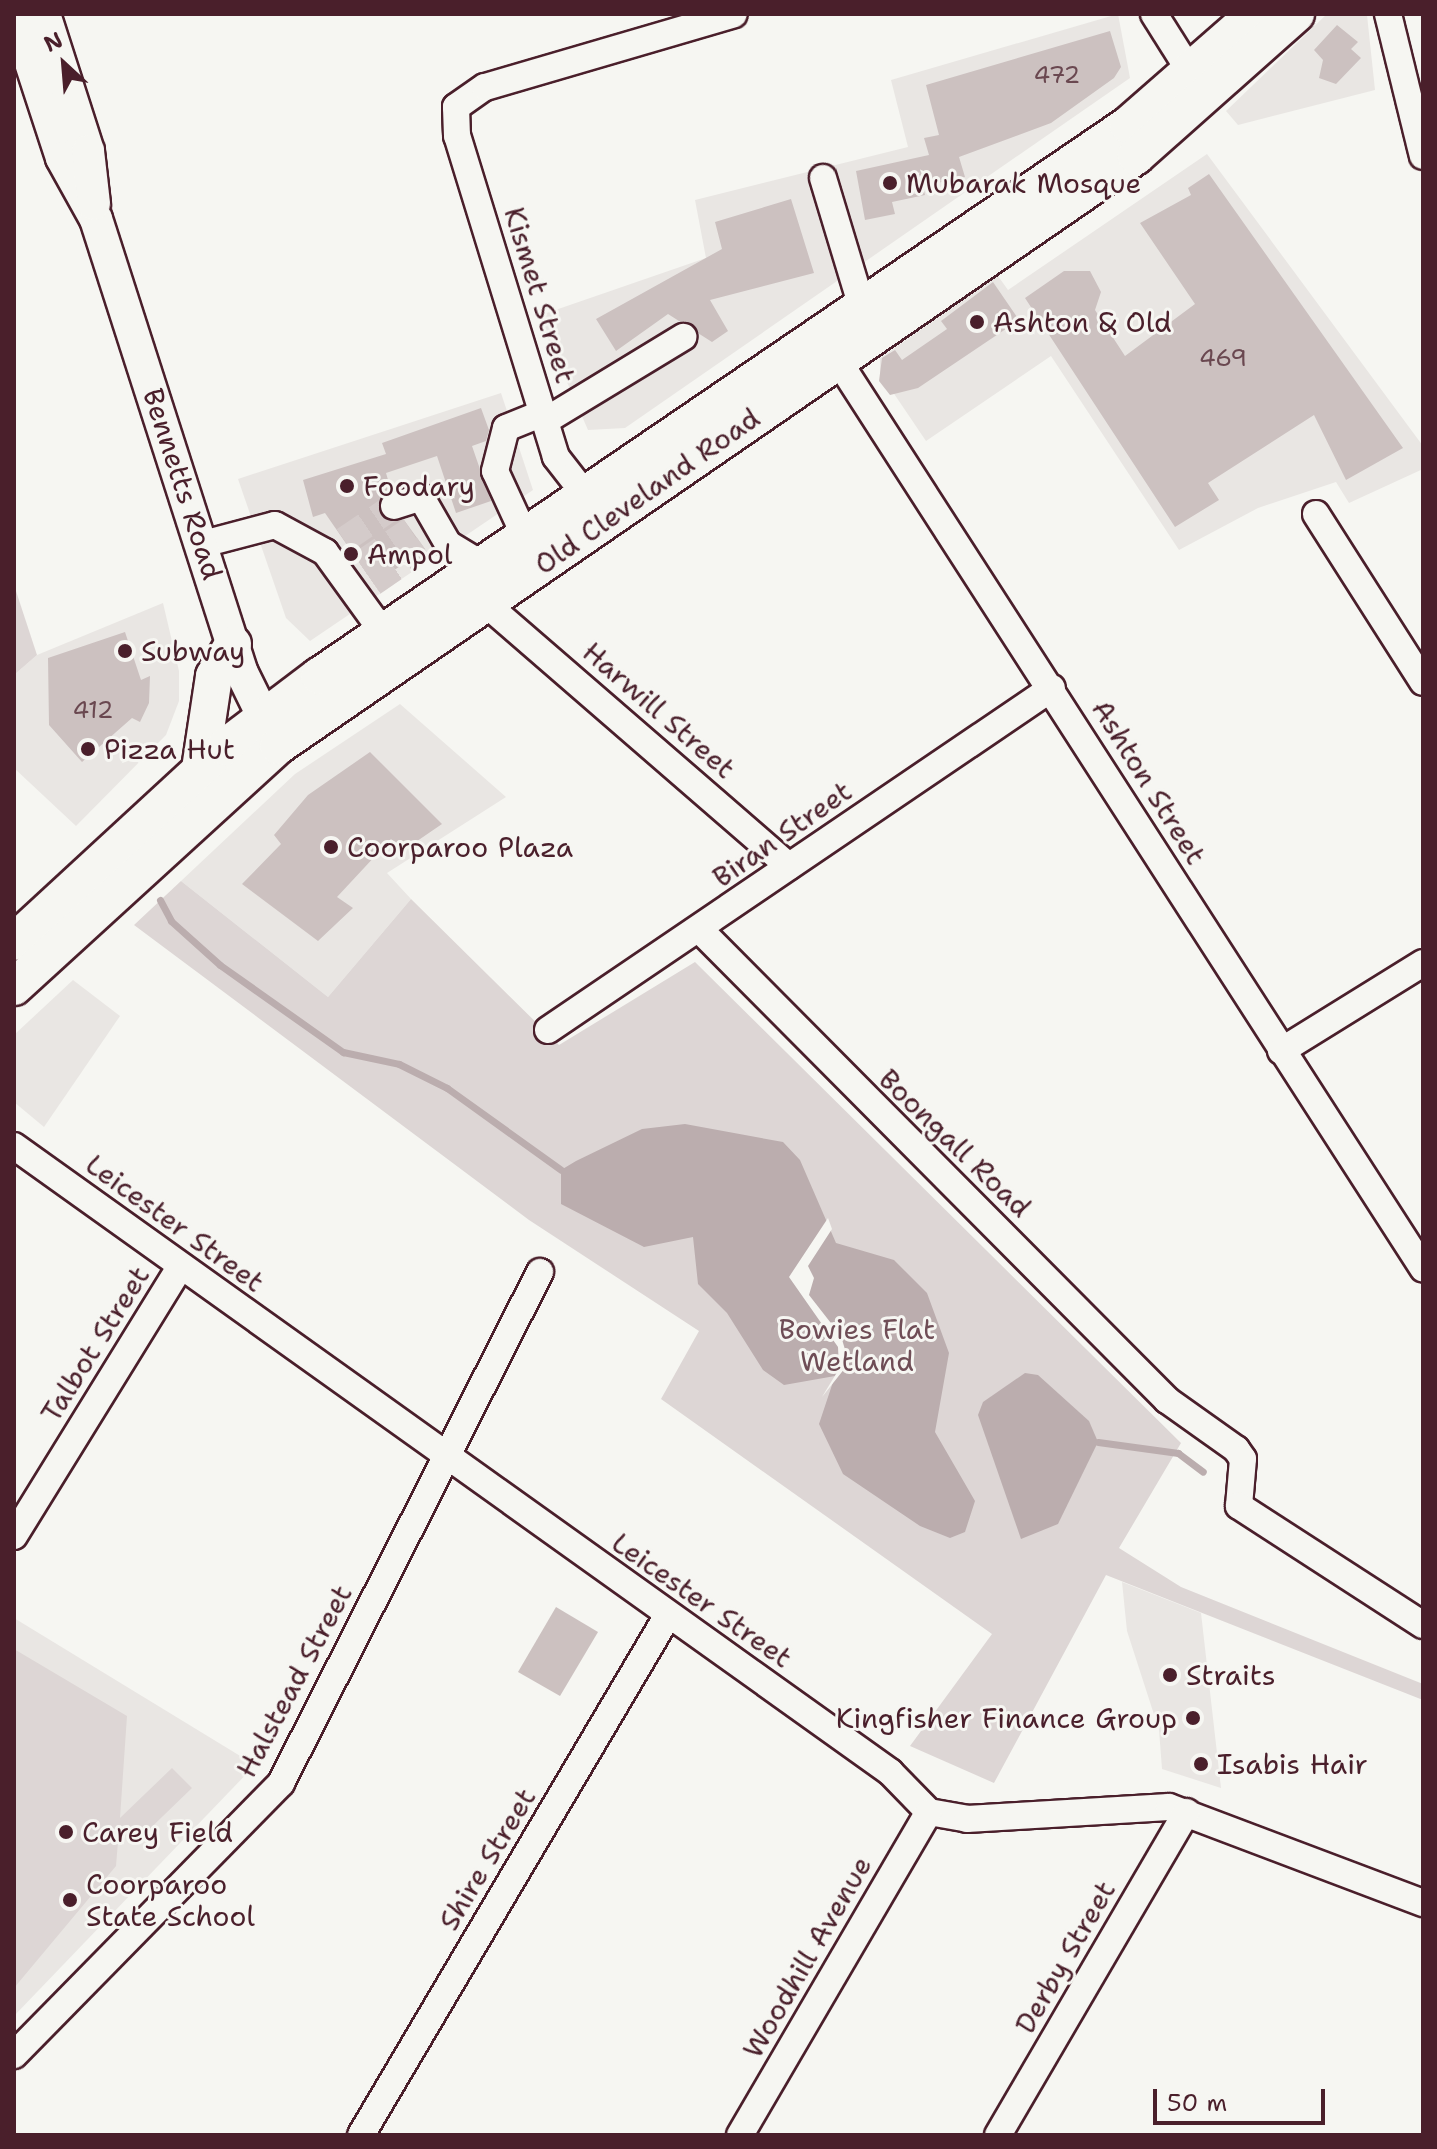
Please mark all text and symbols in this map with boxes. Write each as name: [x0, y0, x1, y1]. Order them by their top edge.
north arrow: [24, 24, 104, 104]
text: N: [39, 25, 67, 59]
house number: 472: [1034, 62, 1080, 90]
place label: Mubarak Mosque: [906, 166, 1141, 200]
marker: Mubarak Mosque: [881, 174, 899, 192]
street label: Kismet Street: [497, 203, 583, 387]
place label: Ashton & Old: [993, 305, 1172, 339]
marker: Ashton & Old: [968, 313, 986, 331]
house number: 469: [1199, 345, 1247, 373]
street label: Bennetts Road: [136, 384, 230, 584]
street label: Old Cleveland Road: [528, 401, 766, 581]
place label: Foodary: [363, 469, 475, 503]
marker: Foodary: [338, 477, 356, 495]
place label: Ampol: [367, 537, 452, 571]
marker: Ampol: [342, 545, 360, 563]
place label: Subway: [141, 634, 245, 668]
street label: Harwill Street: [576, 635, 742, 785]
marker: Subway: [116, 642, 134, 660]
street label: Ashton Street: [1085, 693, 1213, 871]
house number: 412: [72, 697, 114, 725]
place label: Pizza Hut: [104, 732, 235, 766]
marker: Pizza Hut: [79, 740, 97, 758]
street label: Biran Street: [706, 774, 858, 894]
place label: Coorparoo Plaza: [347, 830, 573, 864]
marker: Coorparoo Plaza: [322, 838, 340, 856]
street label: Boongall Road: [872, 1062, 1038, 1224]
street label: Leicester Street: [79, 1147, 271, 1299]
street label: Talbot Street: [34, 1260, 156, 1428]
park label: Bowies Flat Wetland: [779, 1312, 935, 1378]
street label: Leicester Street: [606, 1525, 798, 1675]
street label: Halstead Street: [229, 1579, 359, 1783]
place label: Straits: [1186, 1658, 1276, 1692]
marker: Straits: [1161, 1666, 1179, 1684]
place label: Kingfisher Finance Group: [836, 1701, 1177, 1735]
marker: Kingfisher Finance Group: [1184, 1709, 1202, 1727]
place label: Isabis Hair: [1217, 1747, 1368, 1781]
marker: Isabis Hair: [1192, 1755, 1210, 1773]
street label: Shire Street: [432, 1782, 542, 1936]
place label: Carey Field: [82, 1815, 233, 1849]
marker: Carey Field: [57, 1823, 75, 1841]
street label: Woodhill Avenue: [736, 1850, 878, 2064]
place label: Coorparoo State School: [86, 1867, 255, 1933]
street label: Derby Street: [1008, 1875, 1122, 2039]
marker: Coorparoo State School: [61, 1891, 79, 1909]
scale bar: [1157, 2073, 1329, 2123]
text: 50 m: [1167, 2087, 1227, 2119]

